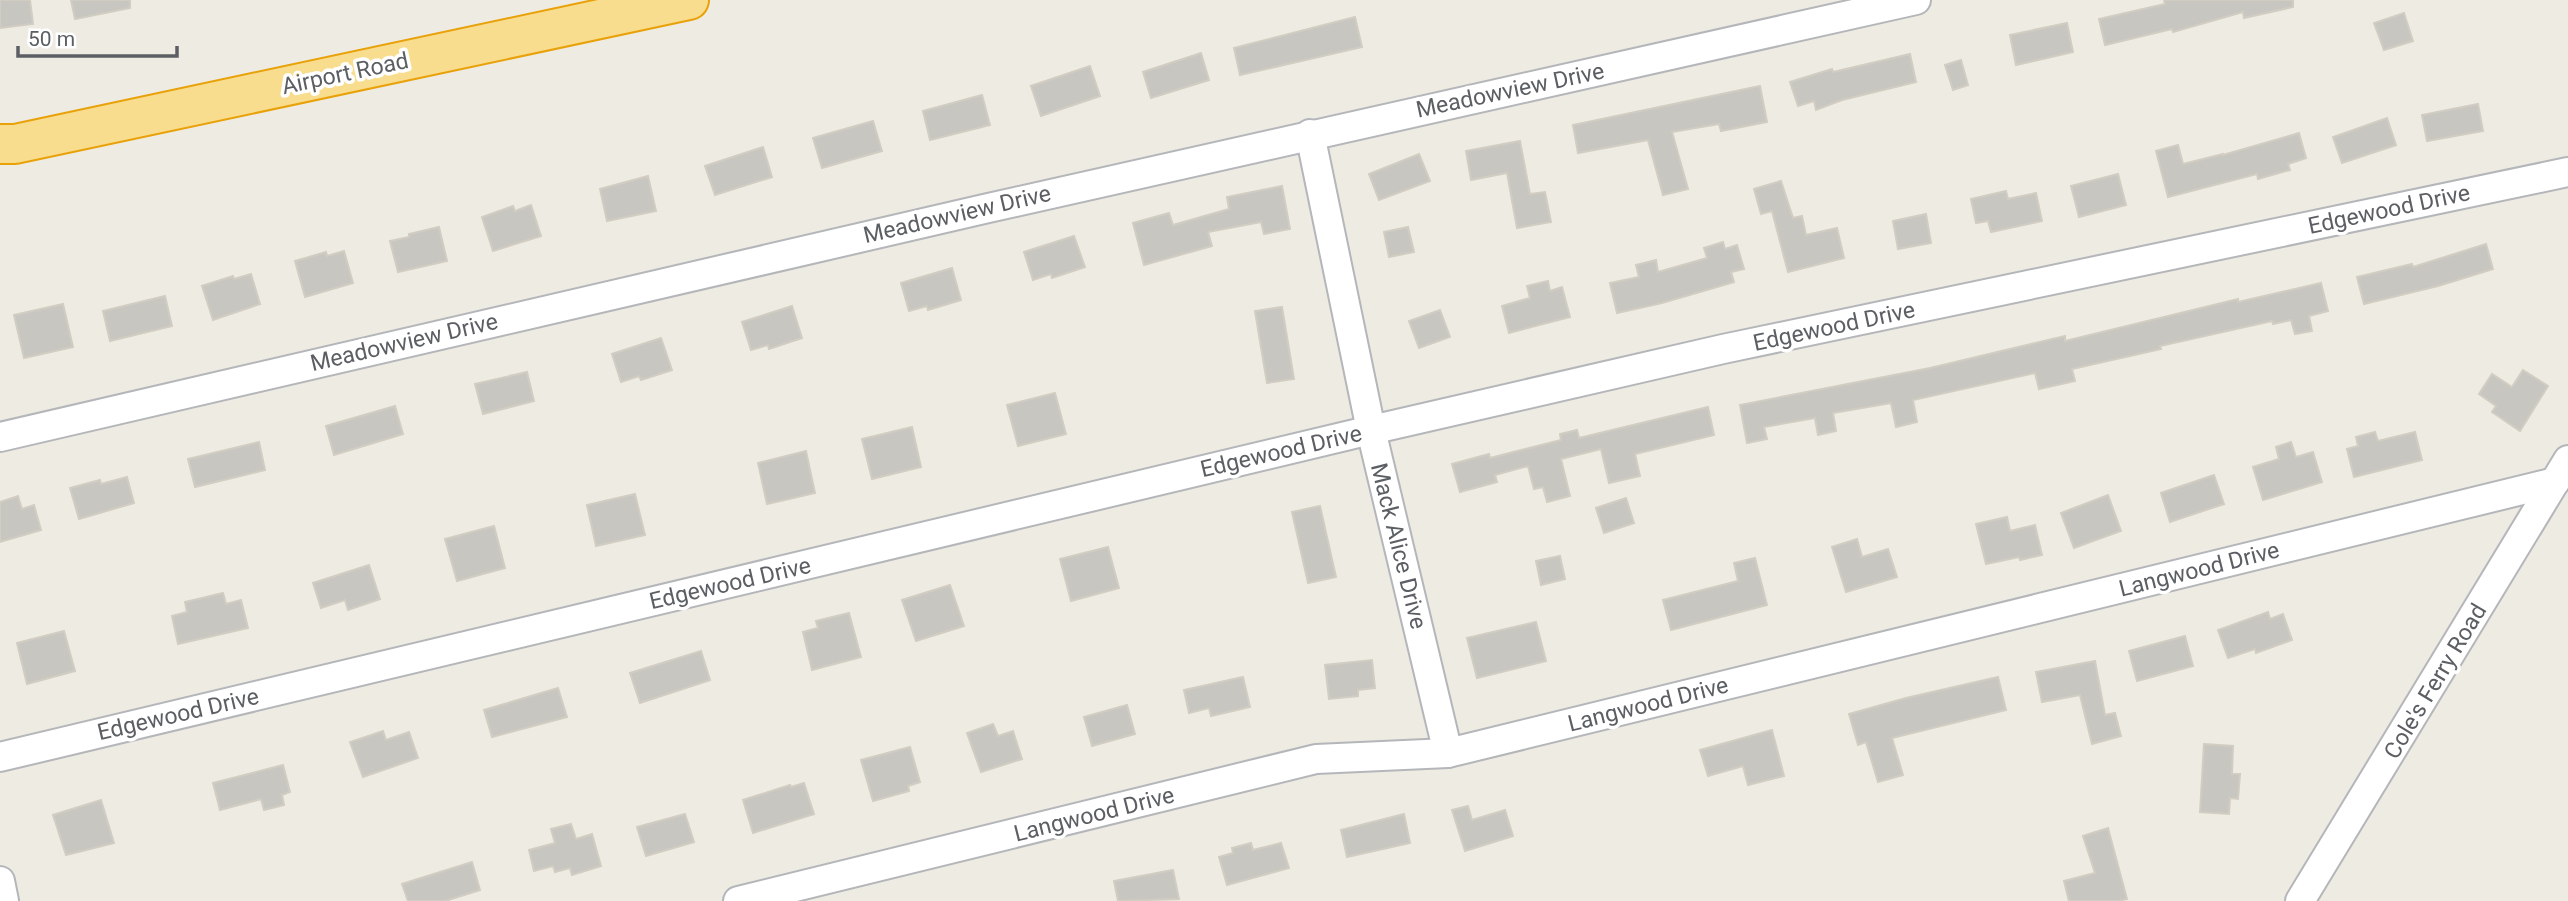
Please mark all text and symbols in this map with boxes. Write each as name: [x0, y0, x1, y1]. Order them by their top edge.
scale bar: [18, 14, 177, 58]
text: 50 m: [28, 27, 75, 51]
street label: Airport Road: [279, 47, 411, 100]
street label: Meadowview Drive: [1414, 57, 1607, 124]
street label: Edgewood Drive: [2306, 179, 2473, 240]
street label: Meadowview Drive: [861, 180, 1054, 249]
street label: Edgewood Drive: [1751, 296, 1918, 357]
street label: Meadowview Drive: [308, 308, 501, 377]
street label: Edgewood Drive: [1198, 420, 1364, 483]
street label: Mack Alice Drive: [1365, 460, 1432, 632]
street label: Langwood Drive: [2116, 537, 2282, 602]
street label: Edgewood Drive: [647, 552, 813, 615]
street label: Cole's Ferry Road: [2378, 599, 2492, 764]
street label: Langwood Drive: [1565, 672, 1731, 737]
street label: Edgewood Drive: [95, 683, 261, 746]
street label: Langwood Drive: [1011, 782, 1177, 847]

